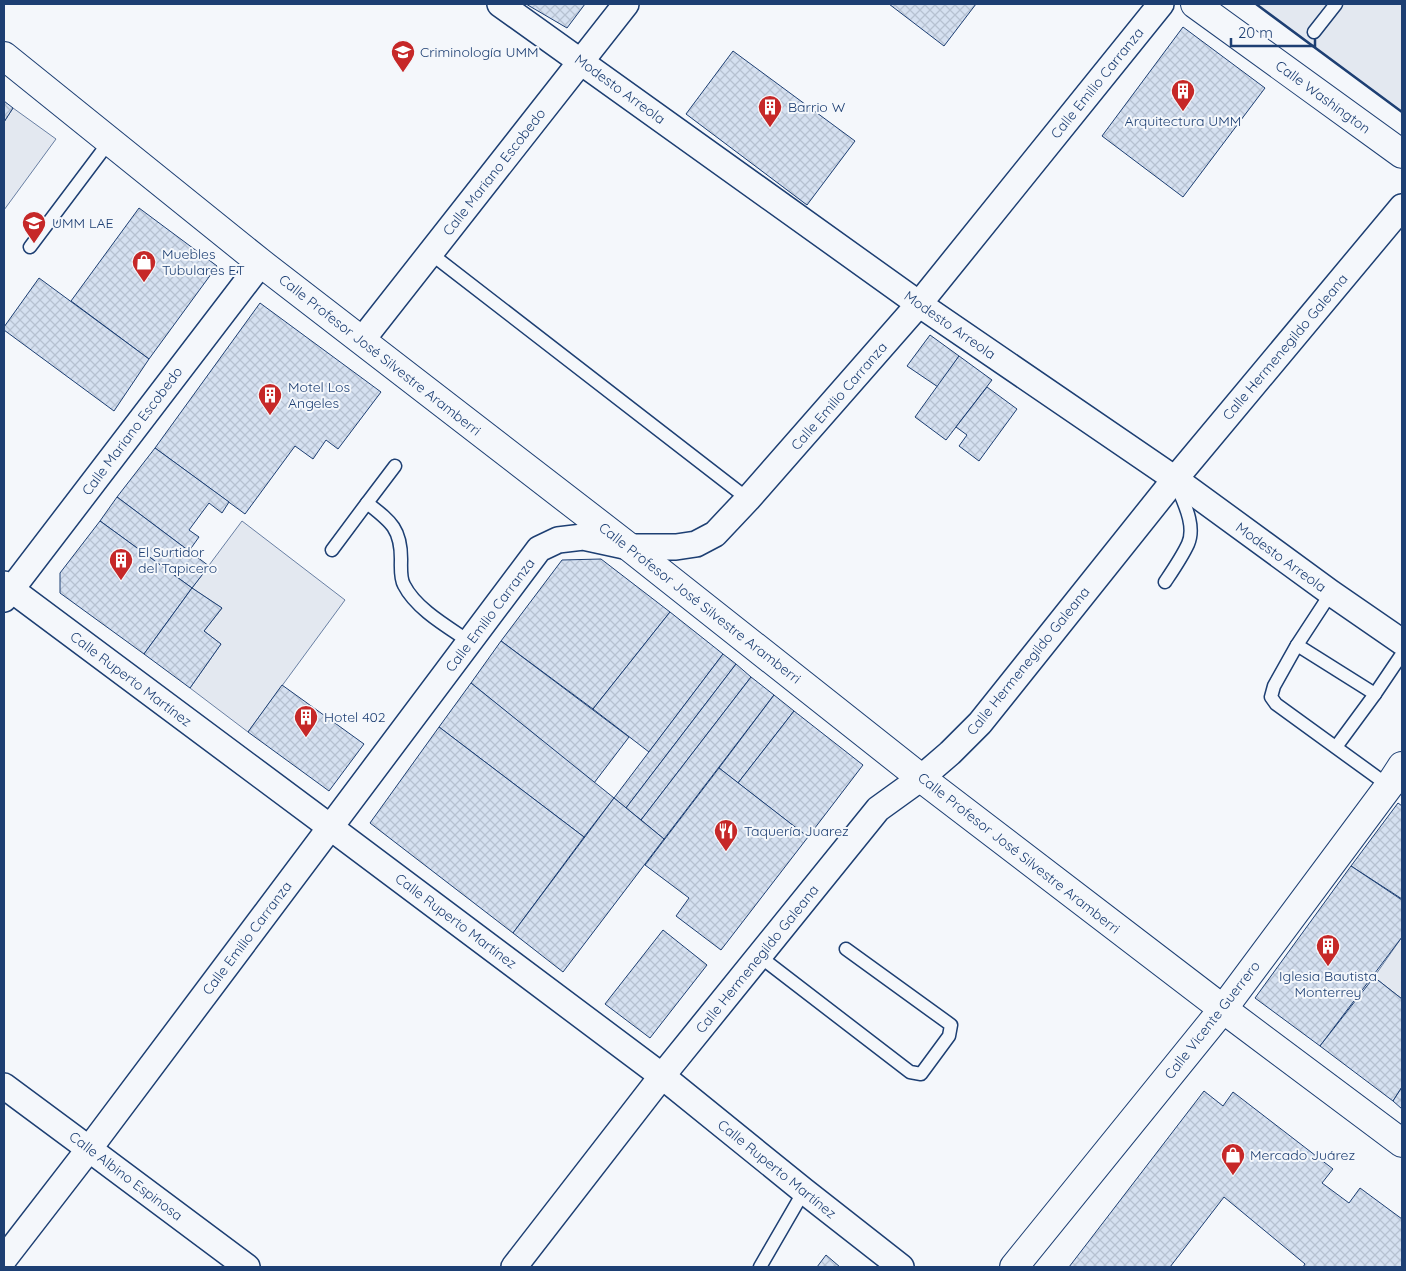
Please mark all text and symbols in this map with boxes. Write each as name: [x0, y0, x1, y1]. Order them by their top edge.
scale bar: [1231, 15, 1315, 47]
text: 20 m: [1238, 23, 1273, 42]
street label: Calle Emilio Carranza: [1047, 24, 1147, 142]
school or university icon: Criminología UMM: [390, 39, 416, 73]
place label: Criminología UMM: [420, 43, 539, 61]
street label: Modesto Arreola: [571, 50, 669, 128]
street label: Calle Washington: [1272, 56, 1374, 138]
building icon: Arquitectura UMM: [1170, 78, 1196, 112]
building icon: Barrio W: [757, 94, 783, 128]
place label: Barrio W: [788, 98, 846, 116]
street label: Calle Mariano Escobedo: [439, 105, 549, 239]
place label: Arquitectura UMM: [1125, 112, 1241, 130]
school or university icon: UMM LAE: [21, 210, 47, 244]
place label: UMM LAE: [52, 214, 113, 232]
place label: Muebles Tubulares ET: [162, 245, 245, 279]
shop icon: Muebles Tubulares ET: [131, 249, 157, 283]
street label: Calle Profesor José Silvestre Aramberri: [275, 270, 485, 440]
street label: Calle Hermenegildo Galeana: [1218, 270, 1352, 424]
street label: Modesto Arreola: [901, 287, 999, 363]
street label: Calle Emilio Carranza: [787, 338, 891, 454]
street label: Calle Mariano Escobedo: [78, 363, 186, 499]
place label: Motel Los Angeles: [288, 378, 350, 412]
building icon: Motel Los Angeles: [257, 382, 283, 416]
street label: Calle Profesor José Silvestre Aramberri: [595, 518, 805, 688]
street label: Modesto Arreola: [1232, 518, 1330, 596]
place label: El Surtidor del Tapicero: [138, 543, 217, 577]
building icon: El Surtidor del Tapicero: [108, 547, 134, 581]
street label: Calle Emilio Carranza: [441, 555, 539, 675]
street label: Calle Hermenegildo Galeana: [963, 583, 1093, 739]
street label: Calle Ruperto Martínez: [67, 627, 196, 731]
building icon: Hotel 402: [293, 704, 319, 738]
place label: Hotel 402: [324, 708, 386, 726]
street label: Calle Profesor José Silvestre Aramberri: [914, 768, 1124, 938]
restaurant icon: Taquería Juarez: [713, 818, 739, 852]
place label: Taquería Juarez: [744, 822, 849, 840]
street label: Calle Ruperto Martínez: [392, 869, 521, 973]
street label: Calle Emilio Carranza: [198, 878, 296, 998]
street label: Calle Hermenegildo Galeana: [692, 881, 822, 1037]
building icon: Iglesia Bautista Monterrey: [1315, 933, 1341, 967]
street label: Calle Vicente Guerrero: [1160, 957, 1264, 1083]
place label: Iglesia Bautista Monterrey: [1279, 967, 1377, 1001]
street label: Calle Ruperto Martínez: [714, 1116, 840, 1223]
street label: Calle Albino Espinosa: [66, 1127, 186, 1225]
shop icon: Mercado Juárez: [1220, 1142, 1246, 1176]
place label: Mercado Juárez: [1250, 1146, 1356, 1164]

